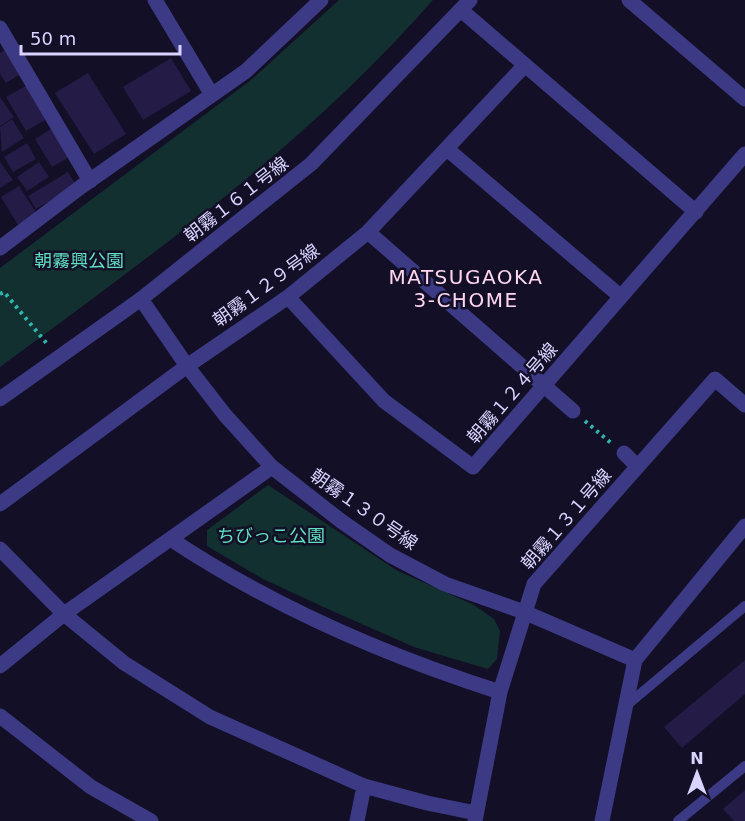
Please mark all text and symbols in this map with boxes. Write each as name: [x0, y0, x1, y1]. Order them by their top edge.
scale bar: [21, 18, 180, 56]
text: 50 m: [30, 28, 76, 49]
street label: 朝霧１６１号線: [180, 152, 292, 246]
street label: 朝霧１２９号線: [209, 239, 323, 331]
park label: 朝霧興公園: [34, 250, 124, 271]
district label: MATSUGAOKA 3-CHOME: [389, 265, 543, 312]
street label: 朝霧１２４号線: [463, 339, 561, 447]
street label: 朝霧１３０号線: [306, 464, 422, 554]
street label: 朝霧１３１号線: [517, 465, 615, 573]
park label: ちびっこ公園: [217, 525, 325, 546]
north arrow: [667, 743, 727, 803]
text: N: [690, 749, 704, 768]

